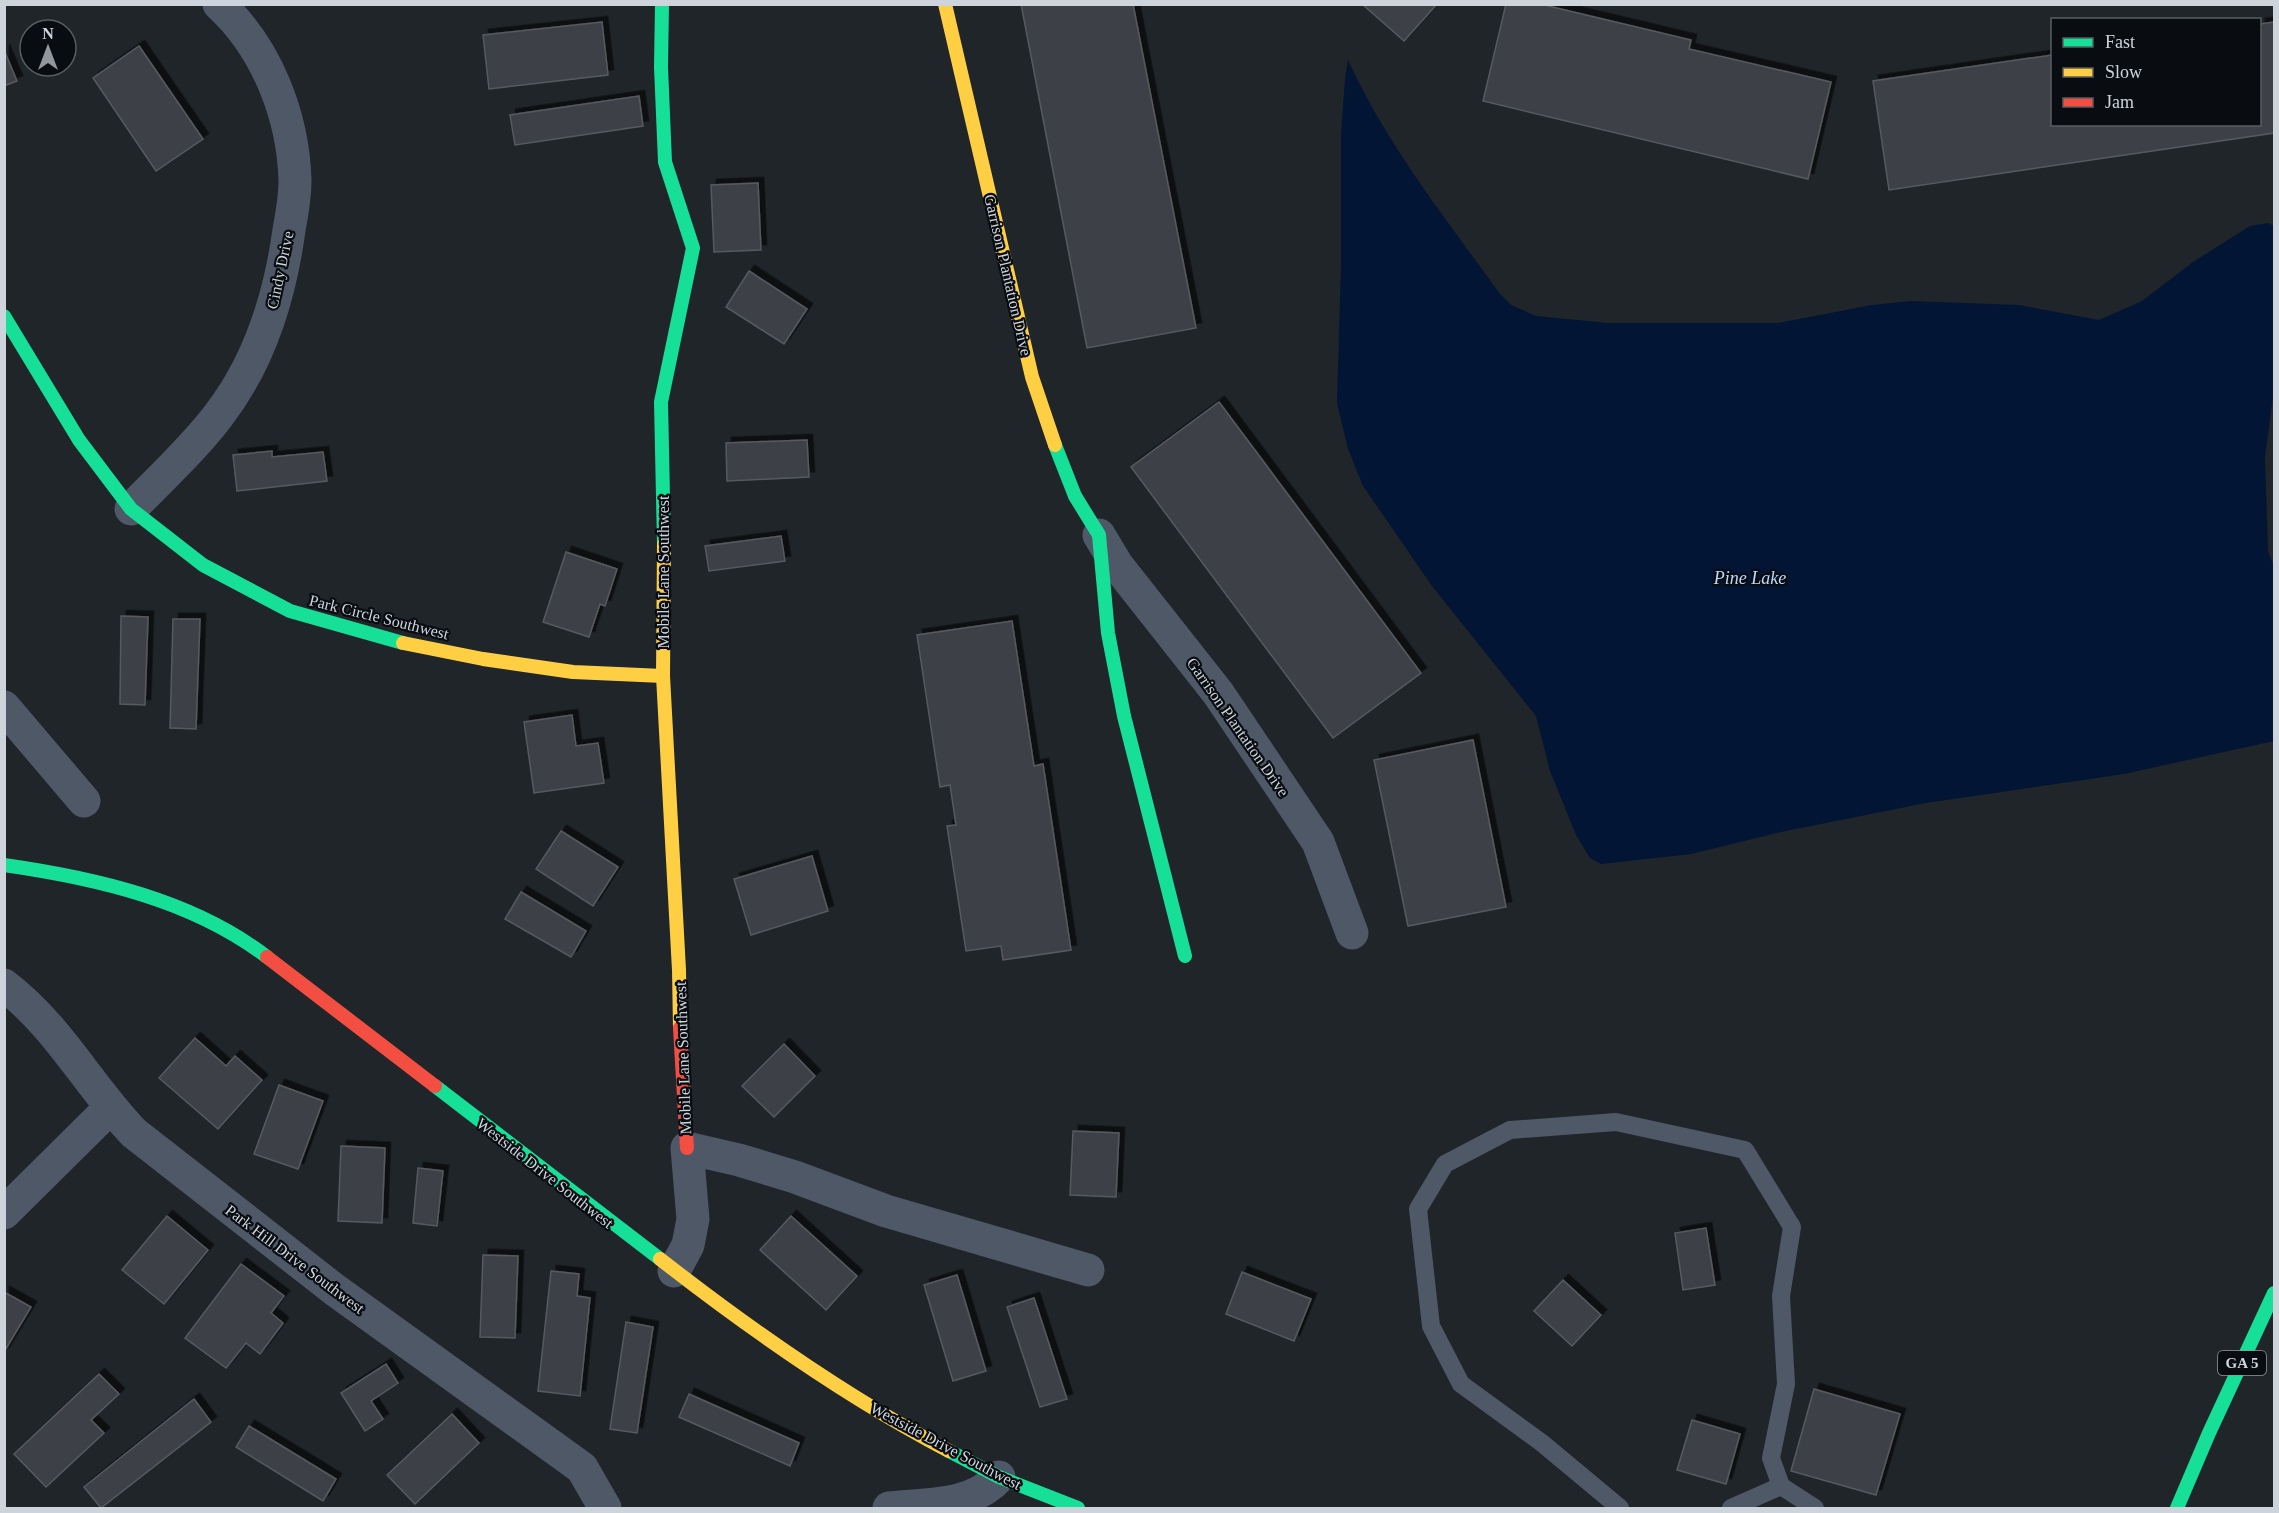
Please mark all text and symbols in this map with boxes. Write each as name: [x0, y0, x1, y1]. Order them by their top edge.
north arrow: [18, 18, 78, 78]
legend: [2051, 18, 2261, 126]
text: N: [42, 25, 54, 42]
text: Fast: [2105, 32, 2135, 52]
text: Slow: [2105, 62, 2142, 82]
text: Jam: [2105, 92, 2134, 112]
street label: Garrison Plantation Drive: [981, 193, 1035, 357]
street label: Cindy Drive: [263, 229, 298, 311]
street label: Mobile Lane Southwest: [655, 495, 672, 648]
water label: Pine Lake: [1713, 568, 1786, 588]
street label: Park Circle Southwest: [308, 591, 451, 643]
street label: Garrison Plantation Drive: [1184, 654, 1292, 800]
street label: Mobile Lane Southwest: [672, 981, 694, 1135]
street label: Westside Drive Southwest: [473, 1114, 617, 1232]
street label: Park Hill Drive Southwest: [222, 1201, 368, 1317]
road number: GA 5: [2218, 1351, 2266, 1375]
street label: Westside Drive Southwest: [868, 1399, 1025, 1493]

